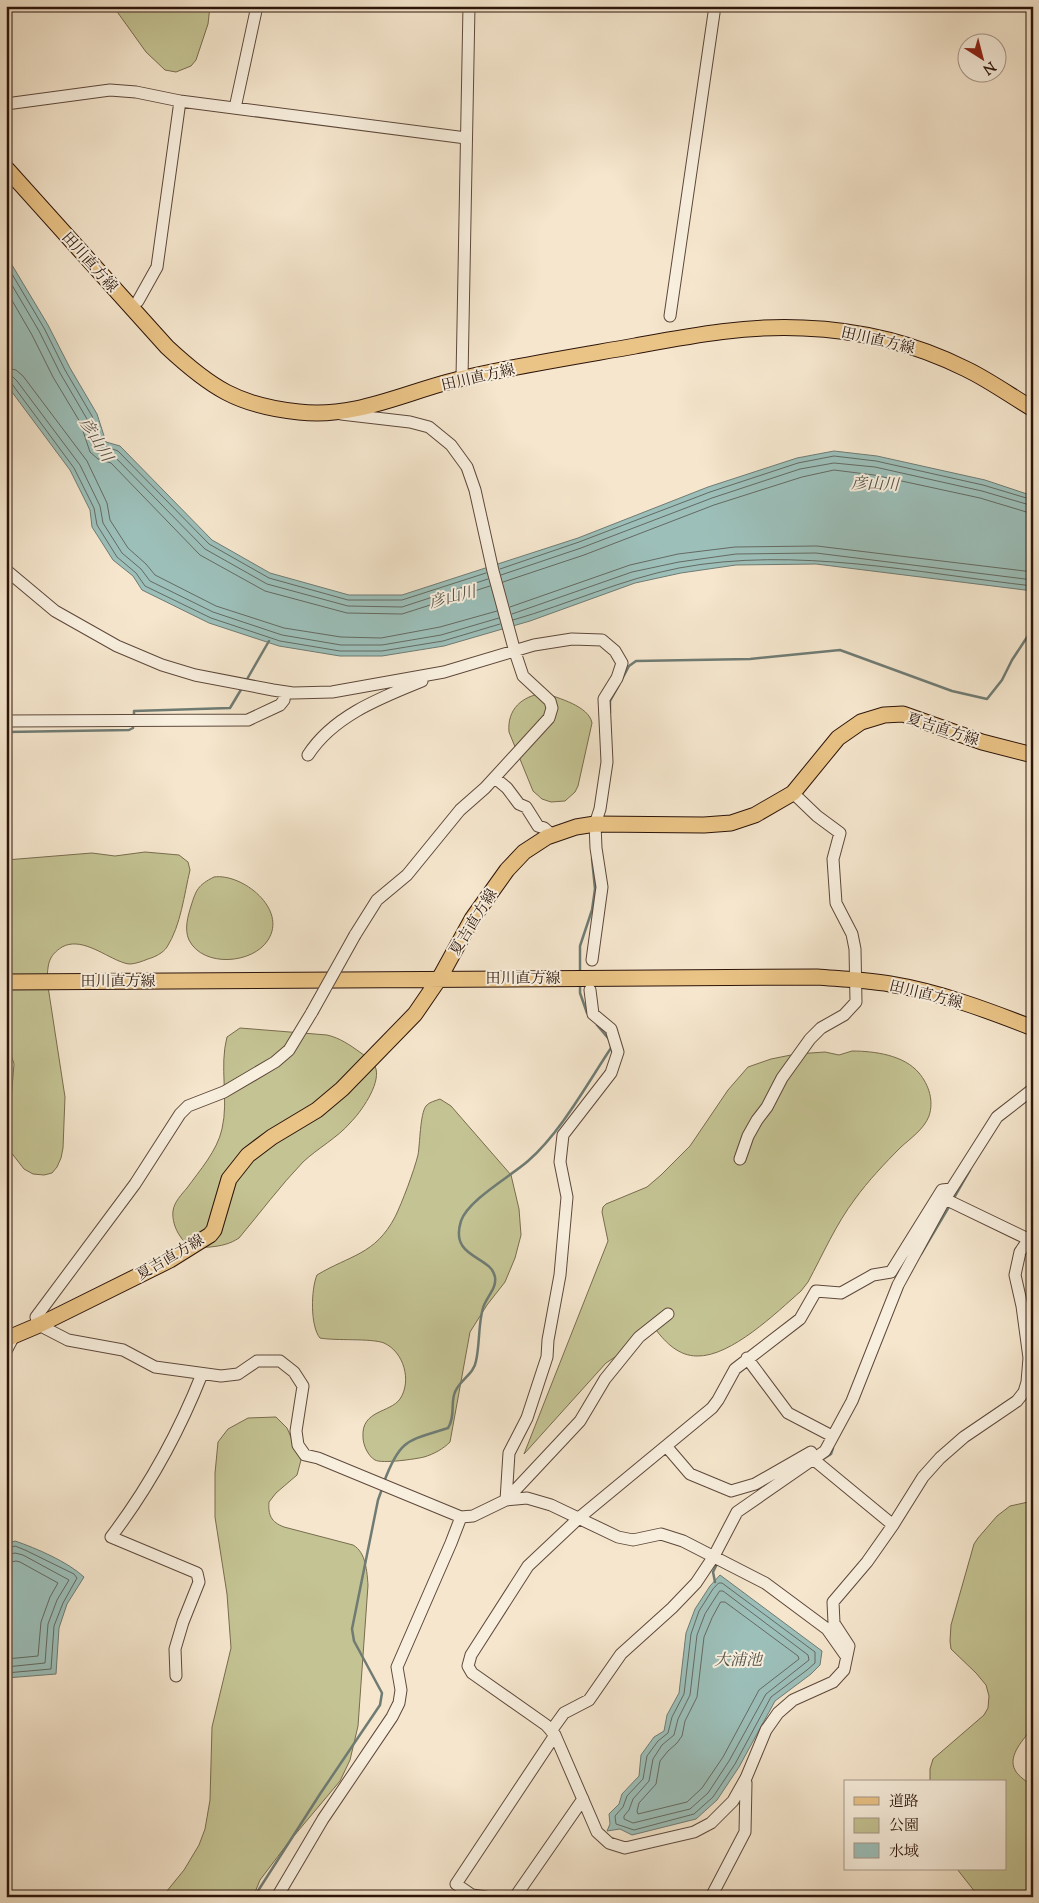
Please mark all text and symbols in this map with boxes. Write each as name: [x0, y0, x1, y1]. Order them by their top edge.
north arrow: [956, 32, 1006, 82]
text: N: [978, 56, 999, 78]
street label: 田川直方線: [56, 228, 122, 298]
street label: 田川直方線: [839, 323, 917, 360]
street label: 田川直方線: [439, 360, 517, 397]
water label: 彦山川: [73, 414, 118, 468]
water label: 彦山川: [851, 473, 901, 498]
water label: 彦山川: [427, 581, 481, 615]
street label: 夏吉直方線: [904, 709, 981, 752]
street label: 夏吉直方線: [445, 885, 503, 960]
street label: 田川直方線: [485, 969, 561, 990]
street label: 田川直方線: [80, 972, 156, 993]
street label: 田川直方線: [887, 976, 965, 1015]
street label: 夏吉直方線: [133, 1230, 208, 1286]
water label: 大浦池: [714, 1650, 764, 1673]
legend: [844, 1780, 1006, 1870]
text: 道路: [889, 1792, 919, 1813]
text: 公園: [889, 1816, 919, 1837]
text: 水域: [889, 1842, 919, 1863]

